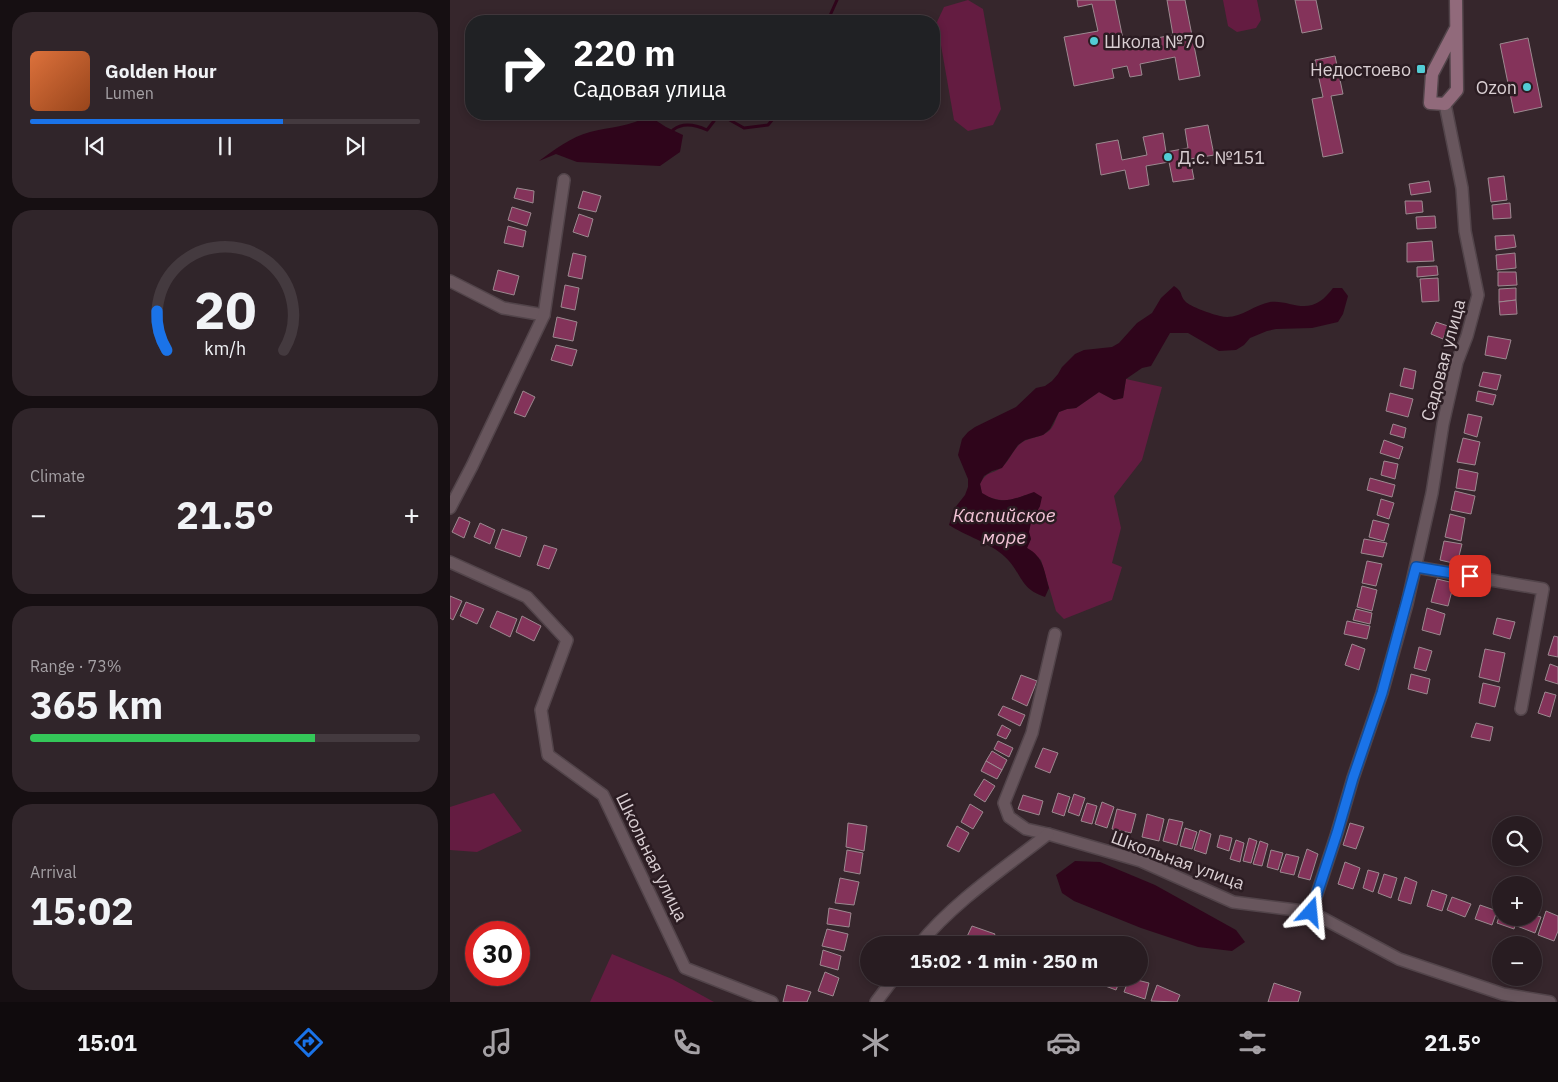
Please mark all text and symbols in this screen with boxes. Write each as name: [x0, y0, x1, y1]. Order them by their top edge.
text: 220 m: [573, 30, 676, 76]
place label: Школа №70: [1104, 30, 1205, 53]
icon: right: [490, 35, 555, 100]
marker: Школа №70: [1088, 35, 1100, 47]
place label: Недостоево: [1310, 58, 1411, 81]
text: Golden Hour: [105, 59, 217, 83]
marker: Недостоево: [1415, 63, 1427, 75]
text: Садовая улица: [573, 74, 726, 103]
place label: Ozon: [1476, 76, 1517, 99]
marker: Ozon: [1521, 81, 1533, 93]
text: Lumen: [105, 83, 154, 103]
icon: previous: [81, 132, 109, 160]
icon: pause: [211, 132, 239, 160]
icon: next: [341, 132, 369, 160]
place label: Д.с. №151: [1178, 146, 1265, 169]
marker: Д.с. №151: [1162, 151, 1174, 163]
text: 20: [194, 276, 256, 343]
street label: Садовая улица: [1416, 296, 1470, 424]
text: km/h: [204, 337, 246, 360]
text: Climate: [30, 466, 85, 486]
text: 21.5°: [176, 490, 274, 539]
text: −: [30, 496, 47, 533]
text: +: [403, 496, 420, 533]
water label: Каспийское море: [953, 503, 1056, 549]
pin: [1449, 555, 1491, 597]
icon: arrive: [1456, 562, 1484, 590]
text: Range · 73%: [30, 656, 122, 676]
text: 365 km: [30, 680, 163, 729]
street label: Школьная улица: [611, 789, 693, 925]
map controls: [1492, 816, 1542, 986]
button: search: [1492, 816, 1542, 866]
street label: Школьная улица: [1108, 825, 1248, 895]
text: Arrival: [30, 862, 77, 882]
button: +: [1492, 876, 1542, 926]
position arrow: [1284, 885, 1336, 937]
text: 15:02: [30, 886, 134, 935]
speed limit sign: 30: [465, 921, 530, 986]
button: −: [1492, 936, 1542, 986]
text: 15:02 · 1 min · 250 m: [910, 949, 1098, 973]
icon: directions: [291, 1025, 326, 1060]
icon: music: [480, 1025, 515, 1060]
icon: phone: [669, 1025, 704, 1060]
icon: climate: [858, 1025, 893, 1060]
icon: car: [1046, 1025, 1081, 1060]
icon: filters: [1235, 1025, 1270, 1060]
text: 15:01: [77, 1028, 137, 1057]
text: 21.5°: [1424, 1028, 1481, 1057]

